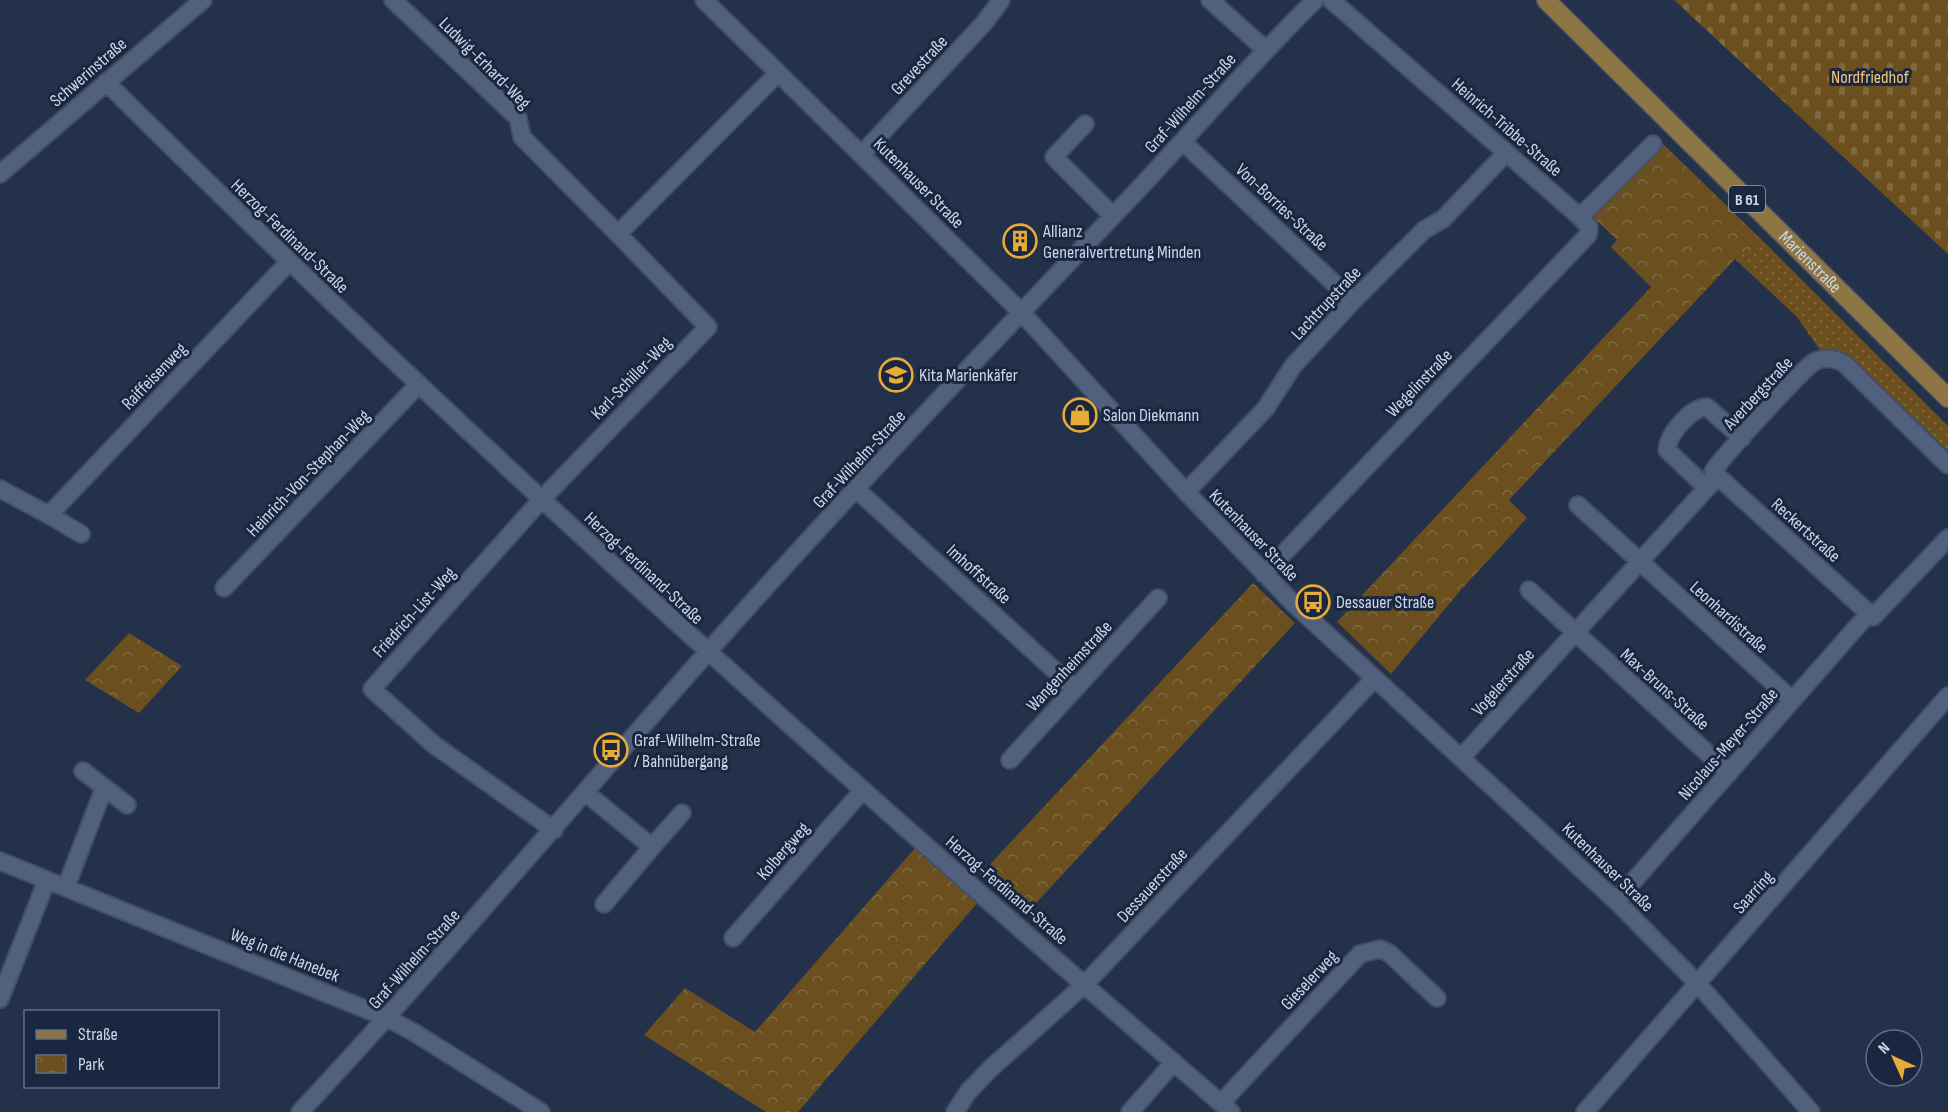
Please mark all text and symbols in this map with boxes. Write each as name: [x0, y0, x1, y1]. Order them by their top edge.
street label: Ludwig-Erhard-Weg: [434, 13, 535, 114]
street label: Grevestraße: [887, 31, 952, 99]
street label: Schwerinstraße: [46, 33, 131, 111]
street label: Graf-Wilhelm-Straße: [1140, 49, 1241, 157]
park label: Nordfriedhof: [1831, 67, 1910, 88]
street label: Heinrich-Tribbe-Straße: [1447, 74, 1566, 181]
street label: Kutenhauser Straße: [869, 134, 968, 233]
street label: Von-Borries-Straße: [1231, 159, 1332, 255]
street label: Herzog-Ferdinand-Straße: [227, 175, 353, 298]
road number: B 61: [1729, 186, 1765, 212]
place label: Allianz Generalvertretung Minden: [1042, 221, 1201, 263]
building icon: Allianz Generalvertretung Minden: [1002, 223, 1038, 259]
street label: Marienstraße: [1774, 227, 1846, 298]
street label: Lachtrupstraße: [1287, 262, 1366, 344]
street label: Karl-Schiller-Weg: [587, 333, 676, 424]
street label: Raiffeisenweg: [117, 339, 191, 414]
street label: Wegelinstraße: [1382, 345, 1457, 422]
street label: Averbergstraße: [1719, 353, 1797, 435]
school or university icon: Kita Marienkäfer: [878, 357, 914, 393]
place label: Kita Marienkäfer: [919, 365, 1018, 386]
shop icon: Salon Diekmann: [1062, 397, 1098, 433]
place label: Salon Diekmann: [1103, 405, 1199, 426]
street label: Heinrich-Von-Stephan-Weg: [242, 406, 374, 541]
street label: Graf-Wilhelm-Straße: [809, 406, 910, 513]
street label: Kutenhauser Straße: [1205, 485, 1303, 586]
street label: Reckertstraße: [1767, 494, 1845, 567]
street label: Herzog-Ferdinand-Straße: [580, 508, 708, 629]
street label: Imhoffstraße: [942, 540, 1015, 609]
street label: Friedrich-List-Weg: [368, 563, 460, 662]
street label: Leonhardistraße: [1685, 577, 1772, 658]
bus stop icon: Dessauer Straße: [1295, 584, 1331, 620]
place label: Dessauer Straße: [1336, 592, 1434, 613]
street label: Wangenheimstraße: [1022, 617, 1117, 716]
street label: Vogelerstraße: [1468, 644, 1539, 720]
street label: Max-Bruns-Straße: [1616, 644, 1713, 735]
street label: Nicolaus-Meyer-Straße: [1674, 684, 1783, 805]
place label: Graf-Wilhelm-Straße / Bahnübergang: [634, 730, 761, 772]
bus stop icon: Graf-Wilhelm-Straße / Bahnübergang: [593, 732, 629, 768]
street label: Kolbergweg: [753, 818, 814, 884]
street label: Kutenhauser Straße: [1557, 818, 1658, 916]
street label: Herzog-Ferdinand-Straße: [941, 832, 1072, 949]
street label: Dessauerstraße: [1113, 844, 1192, 927]
street label: Saarring: [1729, 867, 1778, 918]
street label: Graf-Wilhelm-Straße: [364, 905, 465, 1013]
street label: Weg in die Hanebek: [227, 924, 343, 987]
street label: Gieselerweg: [1277, 946, 1342, 1014]
legend: [24, 1010, 219, 1088]
text: Straße: [78, 1024, 118, 1045]
north arrow: [1864, 1028, 1924, 1088]
text: N: [1875, 1039, 1894, 1058]
text: Park: [78, 1054, 104, 1075]

